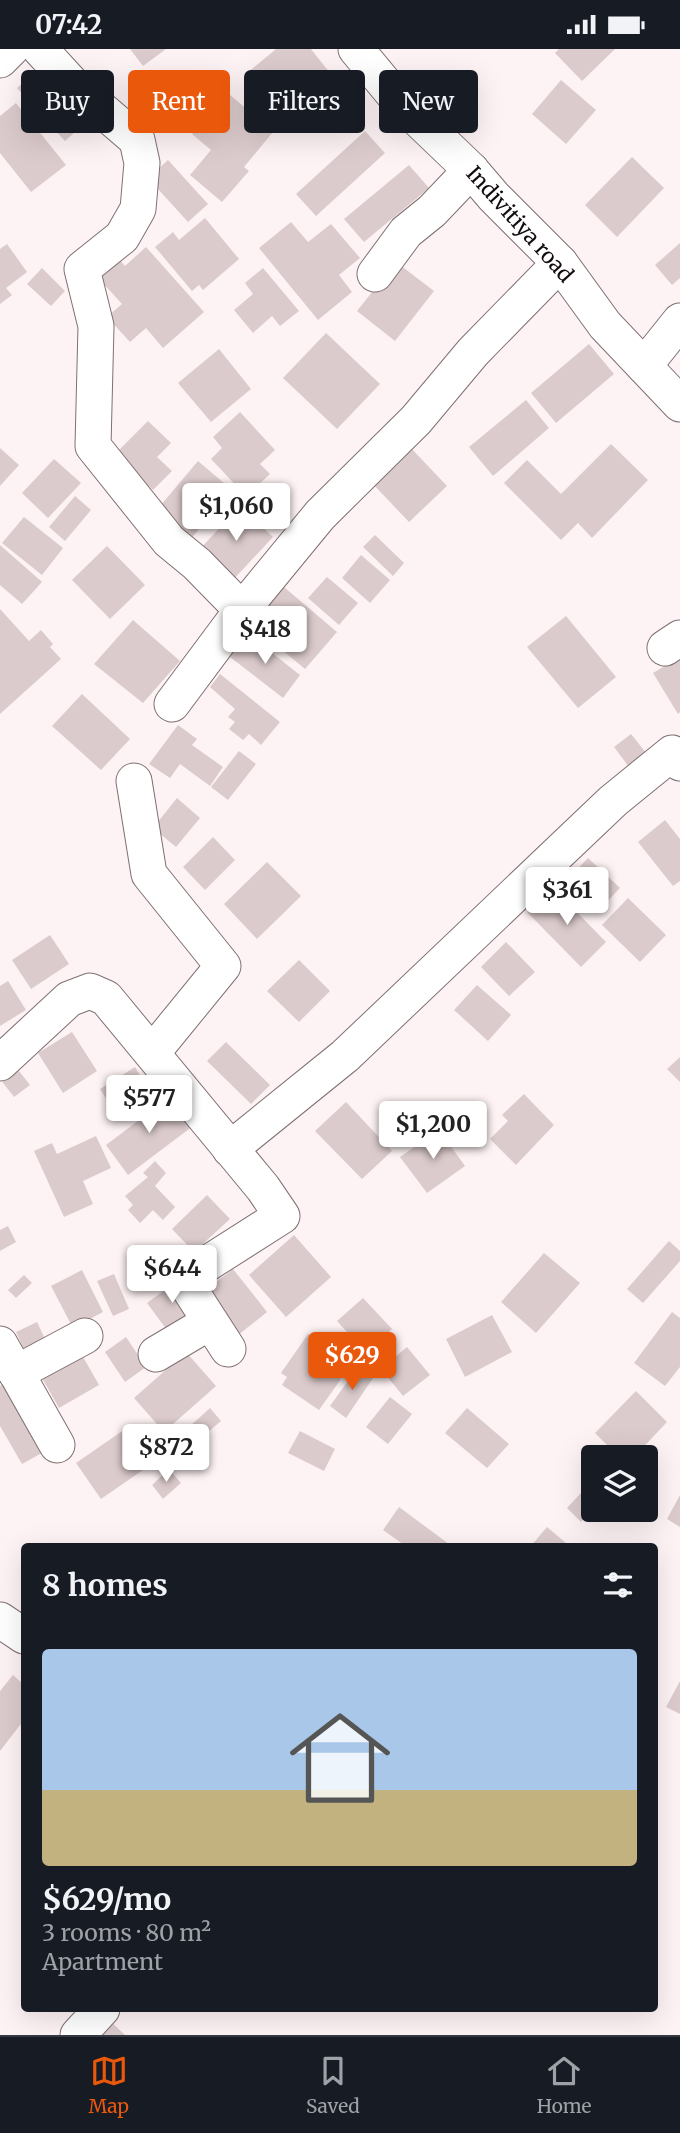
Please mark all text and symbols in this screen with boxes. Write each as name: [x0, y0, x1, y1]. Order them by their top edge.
text: 07:42: [35, 8, 102, 41]
chip: Buy: [21, 70, 114, 133]
chip: Rent: [128, 70, 230, 133]
chip: Filters: [244, 70, 365, 133]
chip: New: [379, 70, 478, 133]
street label: Indivitiya road: [461, 160, 580, 288]
pin: $1,060: [179, 483, 293, 543]
text: $1,060: [198, 491, 274, 520]
pin: $418: [224, 607, 306, 666]
text: $418: [239, 614, 291, 643]
pin: $361: [526, 867, 608, 927]
text: $361: [542, 875, 592, 904]
pin: $577: [108, 1075, 190, 1135]
text: $577: [122, 1083, 176, 1112]
pin: $1,200: [376, 1101, 490, 1161]
text: $1,200: [395, 1109, 471, 1138]
pin: $644: [131, 1245, 213, 1305]
text: $644: [143, 1253, 201, 1282]
pin: $629: [311, 1333, 393, 1392]
text: $629: [324, 1340, 380, 1369]
pin: $872: [125, 1425, 207, 1484]
text: $872: [138, 1432, 194, 1461]
map controls: [581, 1445, 658, 1522]
button: layers: [581, 1445, 658, 1522]
text: 8 homes: [42, 1566, 168, 1604]
icon: filters: [599, 1566, 637, 1604]
icon: home: [277, 1695, 403, 1821]
text: $629/mo: [42, 1880, 171, 1918]
text: 3 rooms · 80 m²: [42, 1918, 211, 1947]
text: Apartment: [42, 1947, 163, 1976]
tab: Map: [88, 2052, 129, 2118]
tab: Saved: [306, 2052, 360, 2118]
tab: Home: [537, 2052, 592, 2118]

